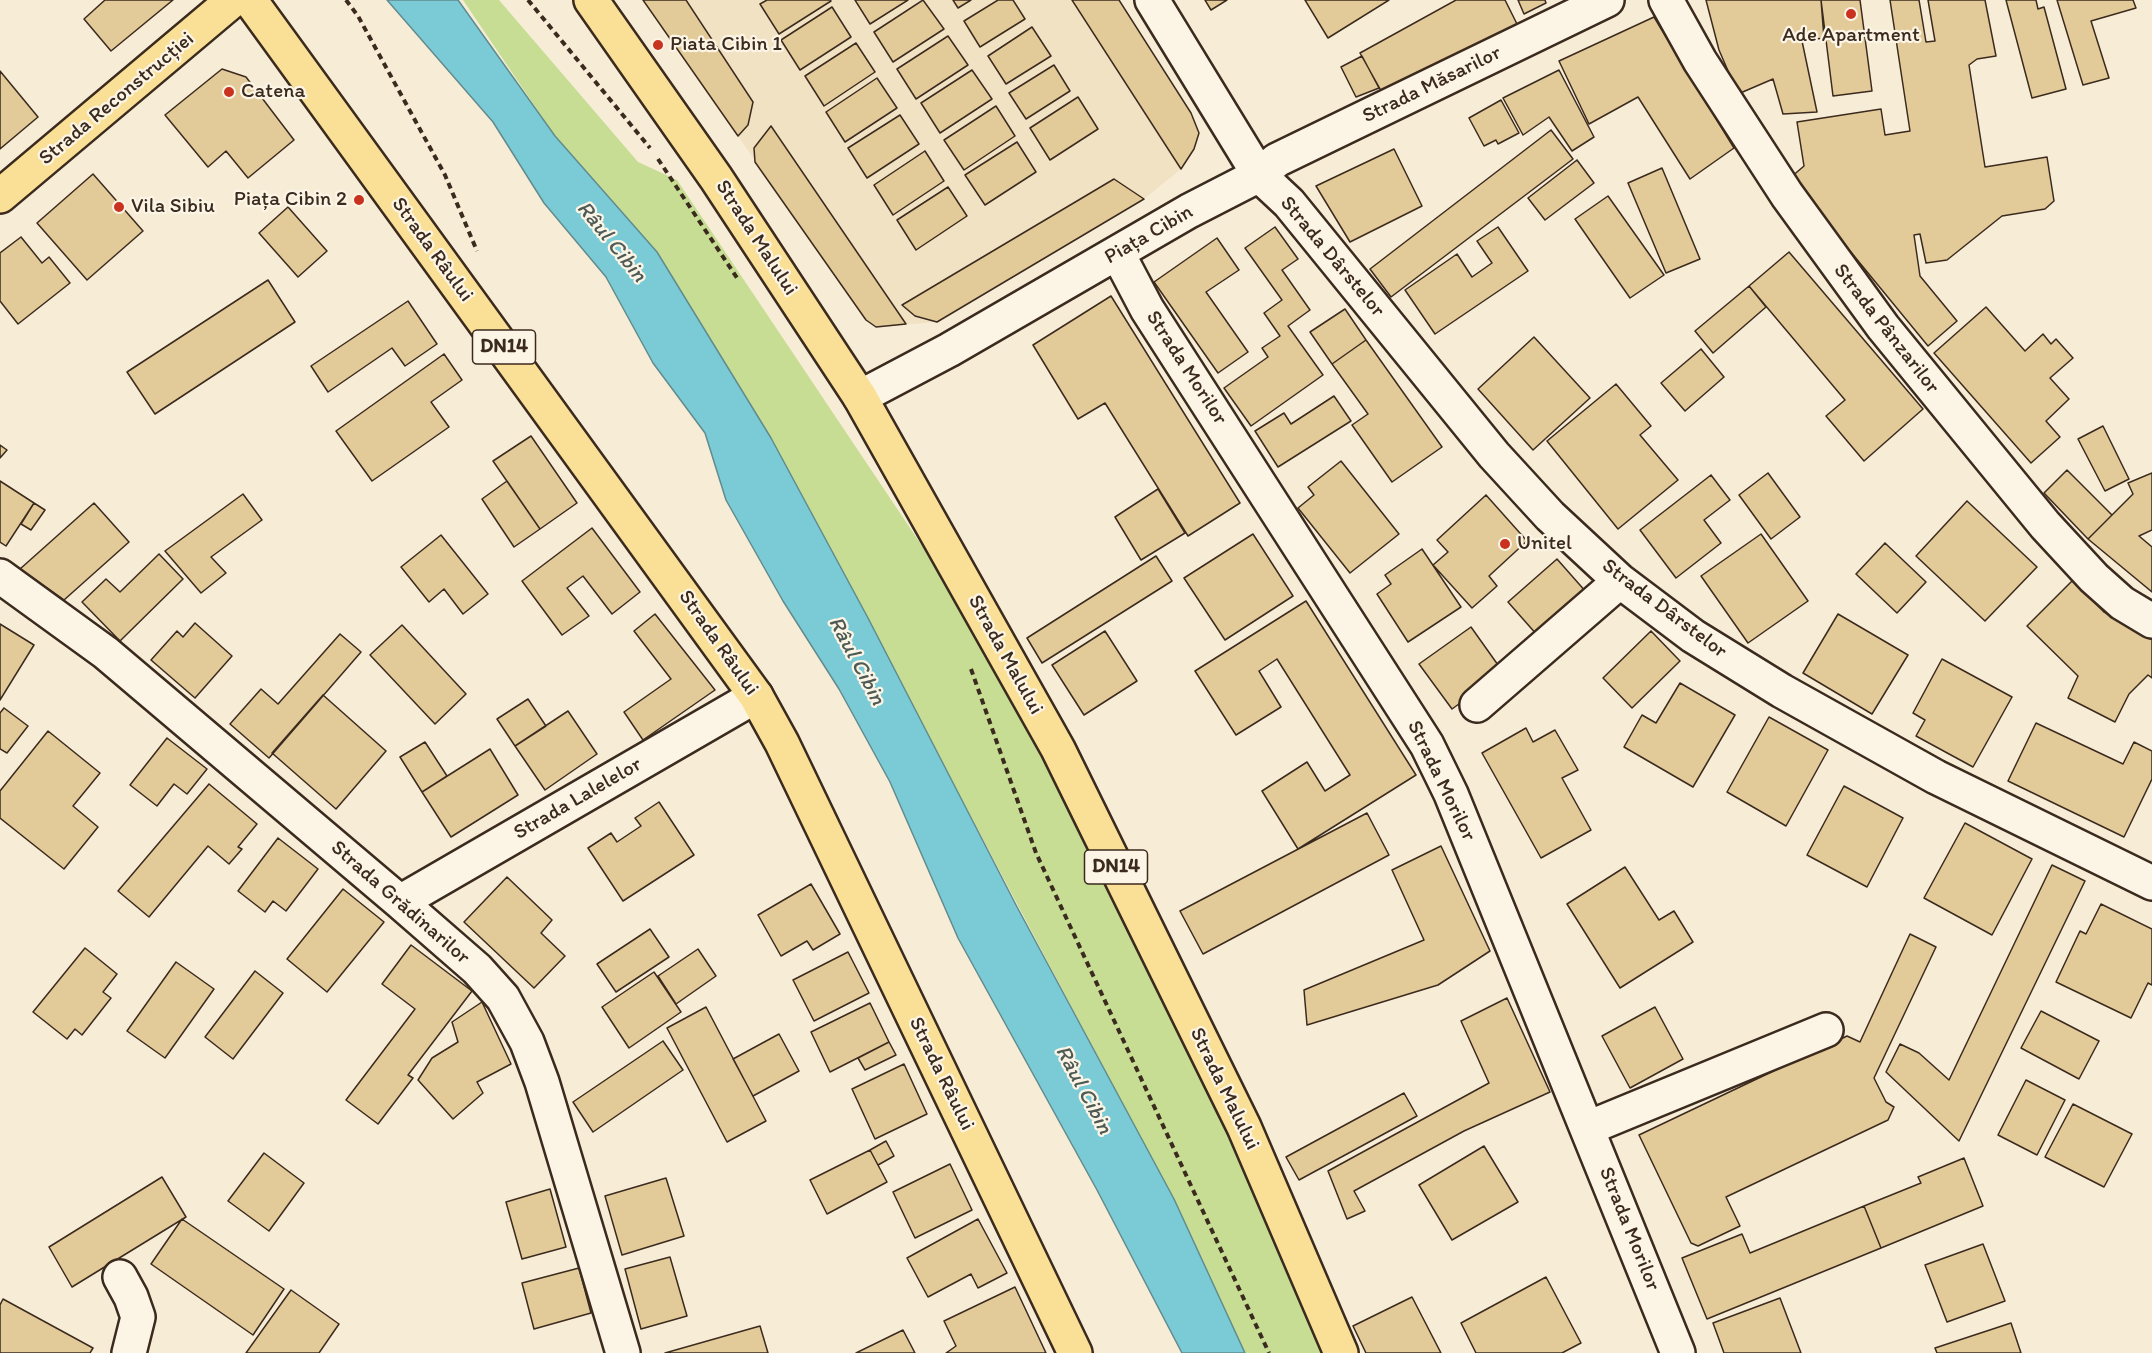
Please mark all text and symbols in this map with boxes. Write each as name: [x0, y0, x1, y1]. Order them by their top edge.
marker: Ade Apartment: [1844, 7, 1858, 21]
place label: Ade Apartment: [1782, 23, 1920, 49]
street label: Strada Reconstrucției: [34, 27, 200, 171]
place label: Piata Cibin 1: [670, 32, 782, 58]
marker: Piata Cibin 1: [651, 38, 665, 52]
street label: Strada Măsarilor: [1359, 41, 1505, 129]
place label: Catena: [241, 79, 305, 105]
marker: Catena: [222, 85, 236, 99]
street label: Strada Malului: [709, 175, 803, 301]
place label: Piața Cibin 2: [234, 187, 347, 213]
street label: Strada Dârstelor: [1274, 191, 1390, 323]
marker: Piața Cibin 2: [352, 193, 366, 207]
street label: Strada Râului: [386, 193, 478, 307]
place label: Vila Sibiu: [131, 194, 215, 220]
water label: Râul Cibin: [570, 196, 652, 288]
marker: Vila Sibiu: [112, 200, 126, 214]
street label: Piața Cibin: [1100, 200, 1198, 270]
street label: Strada Pânzarilor: [1827, 259, 1945, 399]
street label: Strada Morilor: [1140, 306, 1232, 430]
road number: DN14: [472, 330, 536, 364]
place label: Unitel: [1517, 531, 1572, 557]
marker: Unitel: [1498, 537, 1512, 551]
street label: Strada Dârstelor: [1597, 554, 1731, 664]
street label: Strada Râului: [672, 585, 764, 701]
street label: Strada Malului: [962, 591, 1048, 719]
water label: Râul Cibin: [822, 612, 890, 710]
street label: Strada Morilor: [1401, 717, 1481, 845]
street label: Strada Lalelelor: [510, 752, 646, 846]
street label: Strada Grădinarilor: [325, 836, 475, 970]
road number: DN14: [1084, 850, 1148, 884]
street label: Strada Râului: [903, 1013, 979, 1135]
street label: Strada Malului: [1184, 1024, 1264, 1154]
water label: Râul Cibin: [1049, 1041, 1117, 1139]
street label: Strada Morilor: [1593, 1164, 1665, 1294]

